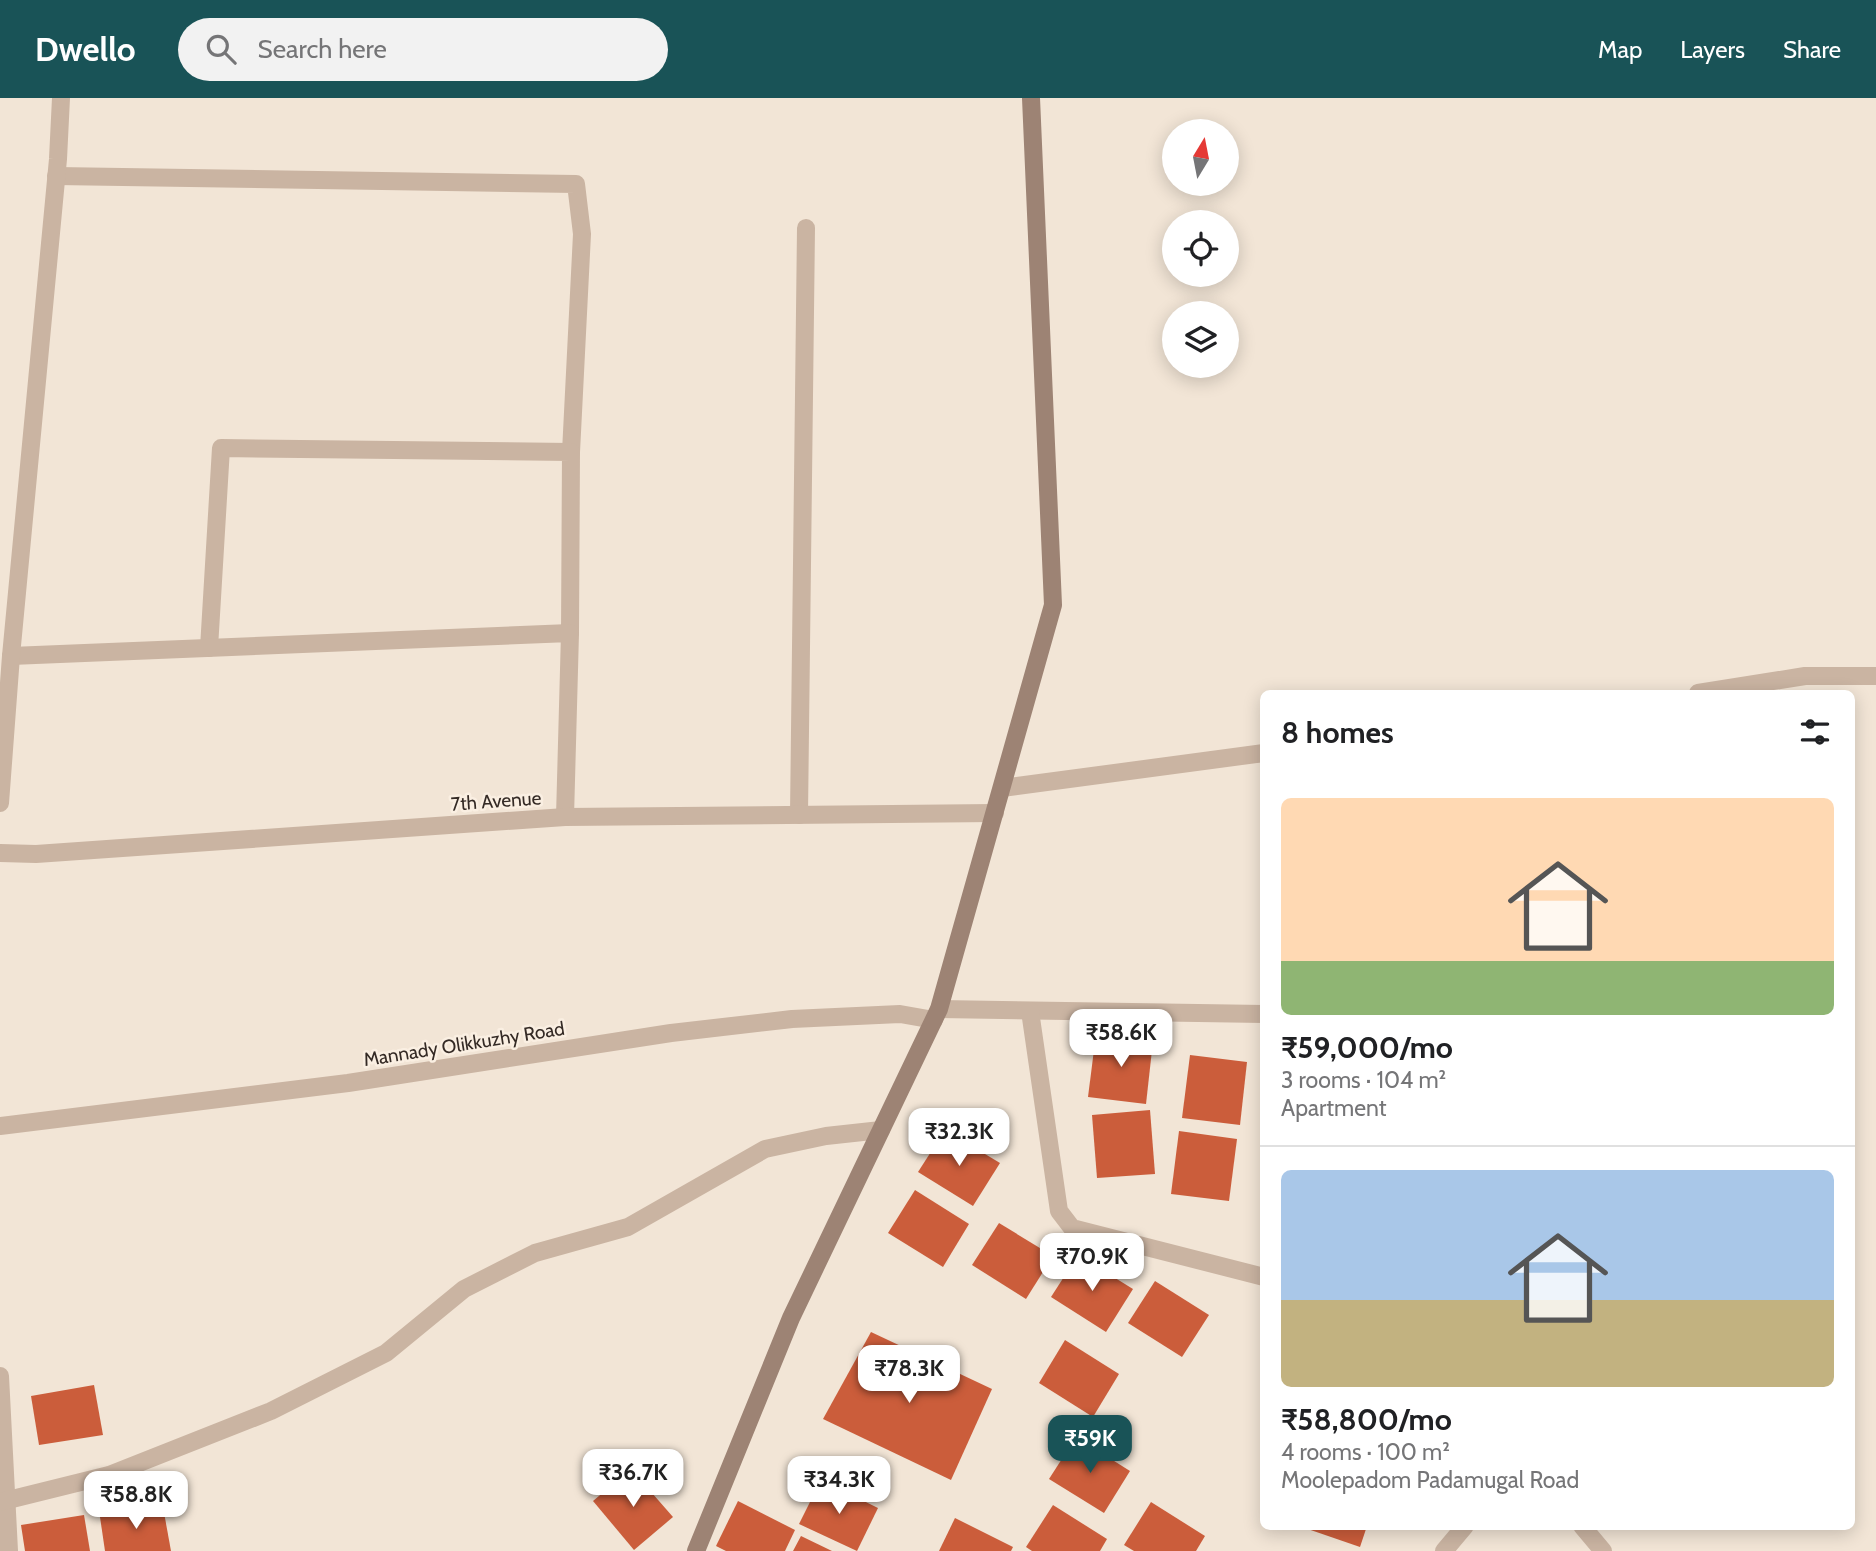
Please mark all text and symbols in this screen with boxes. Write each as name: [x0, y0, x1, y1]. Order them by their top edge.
search box: [178, 18, 668, 81]
text: Dwello: [35, 29, 136, 69]
icon: search: [202, 30, 240, 68]
text: Search here: [258, 33, 387, 65]
text: Map: [1598, 35, 1642, 64]
text: Layers: [1680, 35, 1745, 64]
text: Share: [1783, 35, 1841, 64]
north arrow: [1162, 119, 1239, 196]
map controls: [1162, 119, 1239, 378]
button: locate: [1162, 210, 1239, 287]
button: layers: [1162, 301, 1239, 378]
icon: filters: [1796, 713, 1834, 751]
text: 8 homes: [1281, 714, 1394, 751]
street label: 7th Avenue: [450, 786, 542, 816]
icon: home: [1495, 843, 1621, 969]
pin: ₹58.6K: [1064, 1010, 1178, 1069]
street label: Mannady Olikkuzhy Road: [362, 1017, 566, 1071]
text: ₹58.6K: [1085, 1018, 1157, 1046]
text: ₹59,000/mo: [1281, 1029, 1453, 1066]
text: 3 rooms · 104 m²: [1281, 1066, 1446, 1094]
text: Apartment: [1281, 1094, 1386, 1122]
pin: ₹32.3K: [902, 1108, 1016, 1168]
text: ₹32.3K: [924, 1117, 994, 1145]
icon: home: [1495, 1215, 1621, 1341]
pin: ₹70.9K: [1035, 1234, 1149, 1293]
text: ₹70.9K: [1056, 1242, 1128, 1270]
pin: ₹78.3K: [852, 1346, 966, 1405]
text: ₹78.3K: [874, 1354, 944, 1382]
text: ₹58,800/mo: [1281, 1401, 1452, 1438]
pin: ₹59K: [1049, 1416, 1131, 1475]
text: ₹59K: [1064, 1424, 1116, 1452]
text: 4 rooms · 100 m²: [1281, 1438, 1450, 1466]
pin: ₹36.7K: [576, 1450, 690, 1509]
pin: ₹34.3K: [782, 1456, 896, 1516]
text: ₹36.7K: [598, 1458, 668, 1486]
text: ₹34.3K: [803, 1465, 875, 1493]
text: Moolepadom Padamugal Road: [1281, 1466, 1579, 1494]
pin: ₹58.8K: [79, 1472, 193, 1531]
text: ₹58.8K: [100, 1480, 172, 1508]

